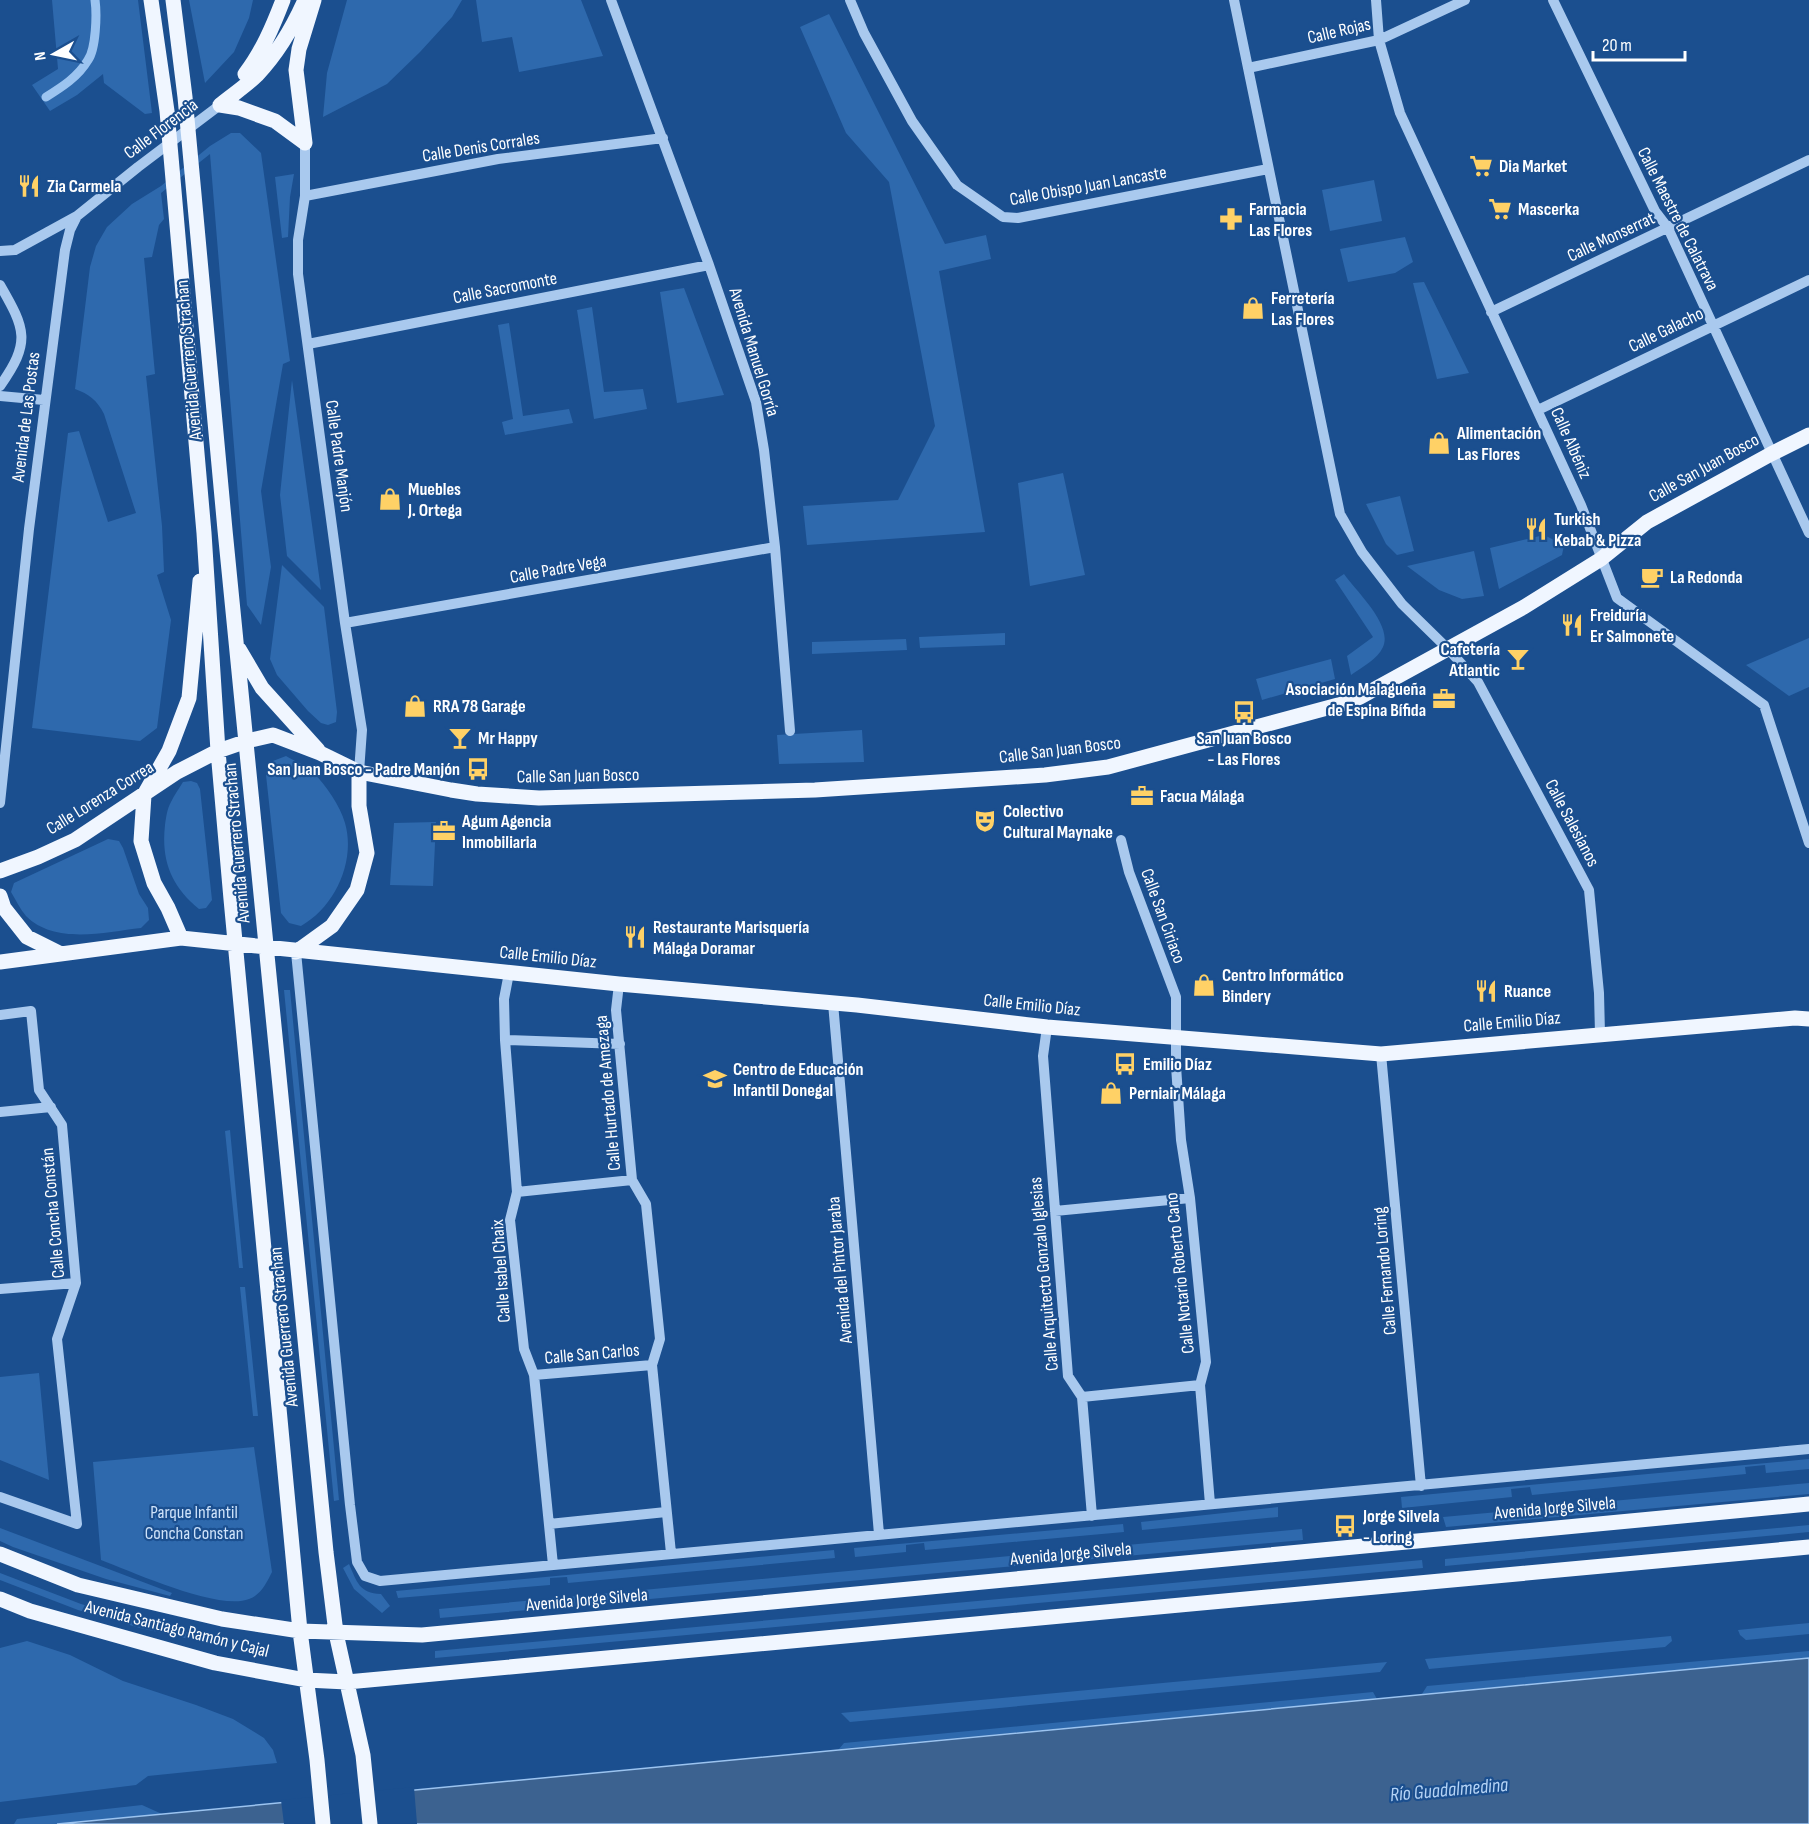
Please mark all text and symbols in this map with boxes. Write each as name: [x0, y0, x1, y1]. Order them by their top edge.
street label: Calle Rojas: [1305, 14, 1373, 48]
north arrow: [24, 24, 84, 84]
scale bar: [1593, 24, 1684, 62]
text: 20 m: [1602, 35, 1632, 56]
text: N: [31, 50, 51, 62]
street label: Calle Florencia: [120, 94, 202, 164]
street label: Calle Denis Corrales: [421, 127, 541, 167]
street label: Calle Maestre de Calatrava: [1633, 144, 1723, 294]
supermarket icon: Dia Market: [1468, 153, 1494, 179]
place label: Dia Market: [1499, 156, 1567, 177]
street label: Calle Obispo Juan Lancaste: [1008, 162, 1168, 210]
restaurant icon: Zia Carmela: [16, 173, 42, 199]
place label: Zia Carmela: [47, 176, 121, 197]
supermarket icon: Mascerka: [1487, 196, 1513, 222]
place label: Farmacia Las Flores: [1249, 199, 1312, 241]
place label: Mascerka: [1518, 199, 1579, 220]
pharmacy icon: Farmacia Las Flores: [1218, 206, 1244, 232]
street label: Calle Monserrat: [1564, 207, 1659, 266]
street label: Calle Sacromonte: [451, 268, 559, 308]
street label: Avenida Guerrero Strachan: [172, 279, 207, 442]
street label: Avenida Manuel Gorría: [724, 284, 784, 419]
place label: Ferretería Las Flores: [1271, 288, 1335, 330]
shop icon: Ferretería Las Flores: [1240, 295, 1266, 321]
street label: Calle Galacho: [1625, 303, 1707, 357]
street label: Avenida de Las Postas: [7, 351, 44, 484]
street label: Calle Padre Manjón: [321, 399, 357, 513]
street label: Calle Albéniz: [1546, 404, 1596, 482]
place label: Alimentación Las Flores: [1456, 423, 1541, 465]
street label: Calle San Juan Bosco: [1645, 429, 1763, 507]
shop icon: Alimentación Las Flores: [1426, 430, 1452, 456]
place label: Muebles J. Ortega: [407, 479, 462, 521]
shop icon: Muebles J. Ortega: [377, 486, 403, 512]
place label: Turkish Kebab & Pizza: [1554, 509, 1641, 551]
restaurant icon: Turkish Kebab & Pizza: [1523, 516, 1549, 542]
street label: Calle Padre Vega: [508, 550, 608, 588]
cafe icon: La Redonda: [1639, 564, 1665, 590]
place label: La Redonda: [1670, 567, 1743, 588]
place label: Freiduría Er Salmonete: [1590, 605, 1674, 647]
restaurant icon: Freiduría Er Salmonete: [1559, 612, 1585, 638]
place label: Cafetería Atlantic: [1440, 639, 1500, 681]
bar icon: Cafetería Atlantic: [1505, 646, 1531, 672]
place label: Asociación Malagueña de Espina Bífida: [1285, 679, 1426, 721]
office icon: Asociación Malagueña de Espina Bífida: [1431, 686, 1457, 712]
shop icon: RRA 78 Garage: [402, 693, 428, 719]
place label: RRA 78 Garage: [433, 696, 526, 717]
bus stop icon: San Juan Bosco - Las Flores: [1231, 699, 1257, 725]
bar icon: Mr Happy: [447, 725, 473, 751]
place label: Mr Happy: [478, 728, 538, 749]
place label: San Juan Bosco - Las Flores: [1196, 728, 1292, 770]
street label: Calle San Juan Bosco: [998, 732, 1122, 768]
bus stop icon: San Juan Bosco - Padre Manjón: [465, 756, 491, 782]
street label: Calle Lorenza Correa: [43, 757, 158, 839]
place label: San Juan Bosco - Padre Manjón: [267, 759, 460, 780]
street label: Avenida Guerrero Strachan: [220, 762, 255, 925]
street label: Calle San Juan Bosco: [517, 764, 639, 788]
street label: Calle Salesianos: [1540, 776, 1604, 870]
office icon: Facua Málaga: [1129, 783, 1155, 809]
place label: Facua Málaga: [1160, 786, 1244, 807]
place label: Colectivo Cultural Maynake: [1003, 801, 1113, 843]
theatre icon: Colectivo Cultural Maynake: [972, 808, 998, 834]
place label: Agum Agencia Inmobiliaria: [461, 811, 551, 853]
office icon: Agum Agencia Inmobiliaria: [431, 818, 457, 844]
street label: Calle San Ciriaco: [1136, 866, 1190, 966]
place label: Restaurante Marisquería Málaga Doramar: [653, 917, 809, 959]
restaurant icon: Restaurante Marisquería Málaga Doramar: [622, 924, 648, 950]
street label: Calle Emilio Díaz: [498, 941, 598, 973]
place label: Centro Informático Bindery: [1222, 965, 1344, 1007]
shop icon: Centro Informático Bindery: [1191, 972, 1217, 998]
restaurant icon: Ruance: [1473, 978, 1499, 1004]
place label: Ruance: [1504, 981, 1551, 1002]
street label: Calle Emilio Díaz: [982, 989, 1082, 1021]
street label: Calle Emilio Díaz: [1463, 1007, 1562, 1037]
street label: Calle Hurtado de Amezaga: [591, 1014, 625, 1172]
bus stop icon: Emilio Díaz: [1112, 1051, 1138, 1077]
place label: Emilio Díaz: [1143, 1054, 1212, 1075]
place label: Centro de Educación Infantil Donegal: [733, 1059, 864, 1101]
school or university icon: Centro de Educación Infantil Donegal: [702, 1066, 728, 1092]
shop icon: Perniair Málaga: [1098, 1080, 1124, 1106]
place label: Perniair Málaga: [1129, 1083, 1226, 1104]
street label: Calle Concha Constán: [37, 1147, 69, 1279]
street label: Calle Arquitecto Gonzalo Iglesias: [1025, 1176, 1063, 1372]
street label: Calle Notario Roberto Cano: [1161, 1191, 1199, 1355]
street label: Avenida del Pintor Jaraba: [823, 1196, 857, 1345]
street label: Calle Fernando Loring: [1369, 1206, 1401, 1336]
street label: Calle Isabel Chaix: [487, 1218, 515, 1323]
street label: Avenida Guerrero Strachan: [265, 1246, 303, 1409]
street label: Calle San Carlos: [544, 1339, 640, 1369]
street label: Avenida Jorge Silvela: [1492, 1492, 1617, 1524]
park label: Parque Infantil Concha Constan: [145, 1502, 243, 1544]
place label: Jorge Silvela - Loring: [1362, 1506, 1440, 1548]
bus stop icon: Jorge Silvela - Loring: [1332, 1513, 1358, 1539]
street label: Avenida Jorge Silvela: [1008, 1538, 1133, 1570]
street label: Avenida Jorge Silvela: [524, 1584, 649, 1616]
street label: Avenida Santiago Ramón y Cajal: [82, 1596, 271, 1662]
water label: Río Guadalmedina: [1389, 1773, 1509, 1807]

